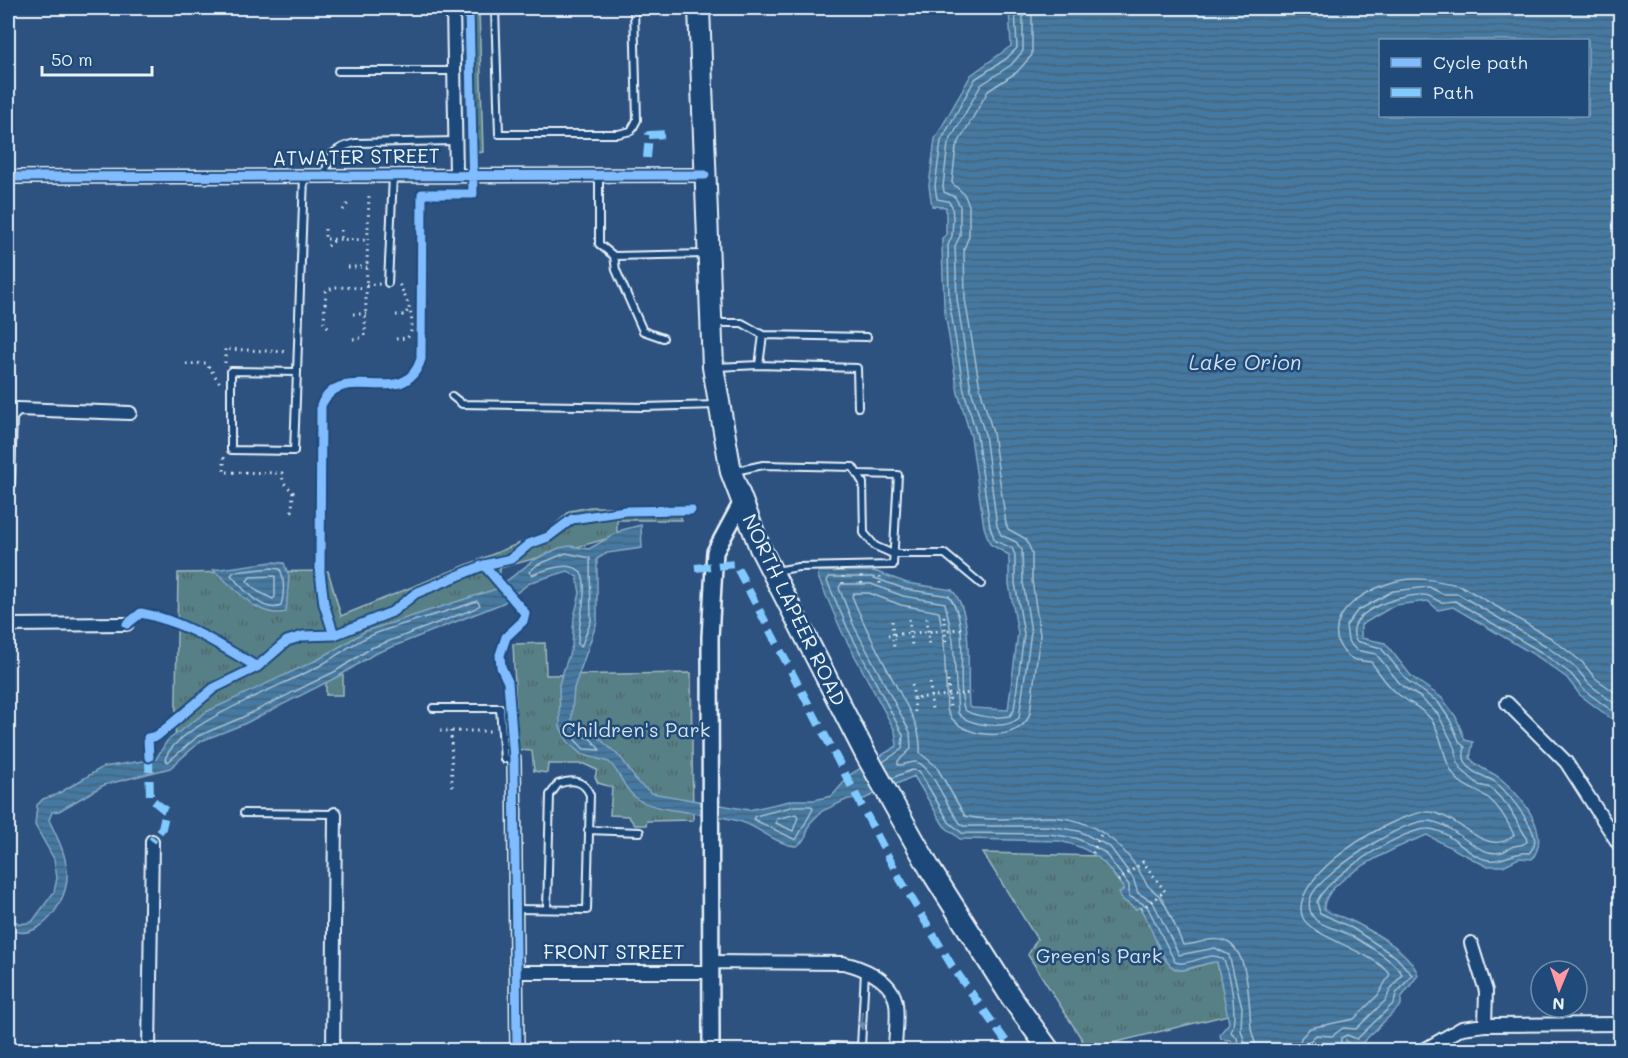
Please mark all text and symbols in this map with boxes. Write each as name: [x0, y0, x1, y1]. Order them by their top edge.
scale bar: [42, 39, 152, 77]
legend: [1379, 39, 1589, 117]
text: 50 m: [51, 47, 93, 71]
text: Cycle path: [1433, 50, 1528, 74]
text: Path: [1433, 80, 1473, 104]
street label: ATWATER STREET: [272, 142, 440, 170]
water label: Lake Orion: [1189, 348, 1301, 375]
street label: NORTH LAPEER ROAD: [737, 509, 853, 710]
park label: Children's Park: [562, 716, 710, 742]
street label: FRONT STREET: [543, 938, 685, 964]
park label: Green's Park: [1036, 942, 1162, 968]
north arrow: [1529, 959, 1589, 1019]
text: N: [1552, 994, 1565, 1015]
one-way arrow: [857, 1012, 867, 1031]

